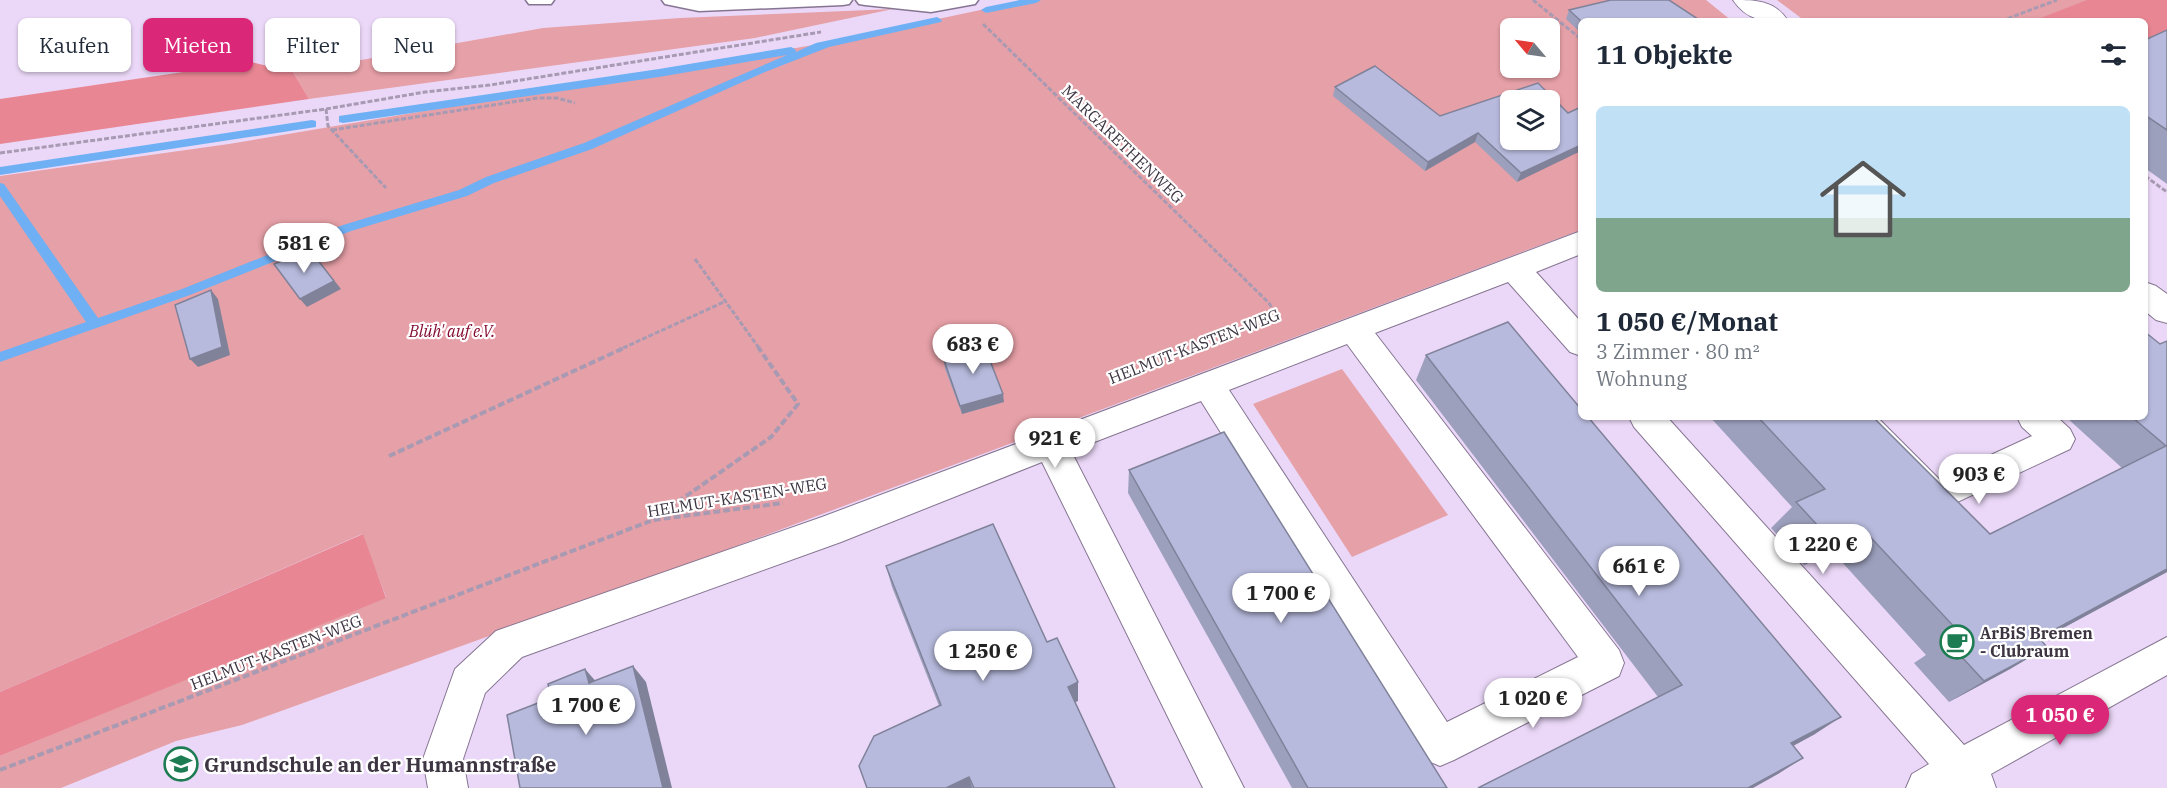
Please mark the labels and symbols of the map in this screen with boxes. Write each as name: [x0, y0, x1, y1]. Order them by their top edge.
north arrow: [1500, 18, 1560, 78]
street label: MARGARETHENWEG: [1058, 81, 1188, 207]
pin: 581 €: [262, 223, 346, 274]
street label: HELMUT-KASTEN-WEG: [1106, 304, 1282, 388]
park label: Blüh' auf e.V.: [408, 321, 495, 341]
pin: 683 €: [931, 324, 1015, 375]
pin: 921 €: [1013, 418, 1097, 469]
pin: 903 €: [1937, 454, 2021, 505]
street label: HELMUT-KASTEN-WEG: [646, 473, 828, 521]
pin: 1 220 €: [1768, 524, 1878, 575]
pin: 661 €: [1597, 546, 1681, 597]
pin: 1 700 €: [1226, 573, 1336, 624]
street label: HELMUT-KASTEN-WEG: [188, 610, 364, 694]
place label: ArBiS Bremen - Clubraum: [1980, 623, 2093, 661]
cafe icon: ArBiS Bremen - Clubraum: [1939, 624, 1975, 660]
pin: 1 250 €: [928, 631, 1038, 682]
pin: 1 020 €: [1478, 678, 1588, 729]
pin: 1 700 €: [531, 685, 641, 736]
pin: 1 050 €: [2005, 695, 2115, 746]
school or university icon: Grundschule an der Humannstraße: [163, 746, 199, 782]
place label: Grundschule an der Humannstraße: [204, 751, 556, 778]

